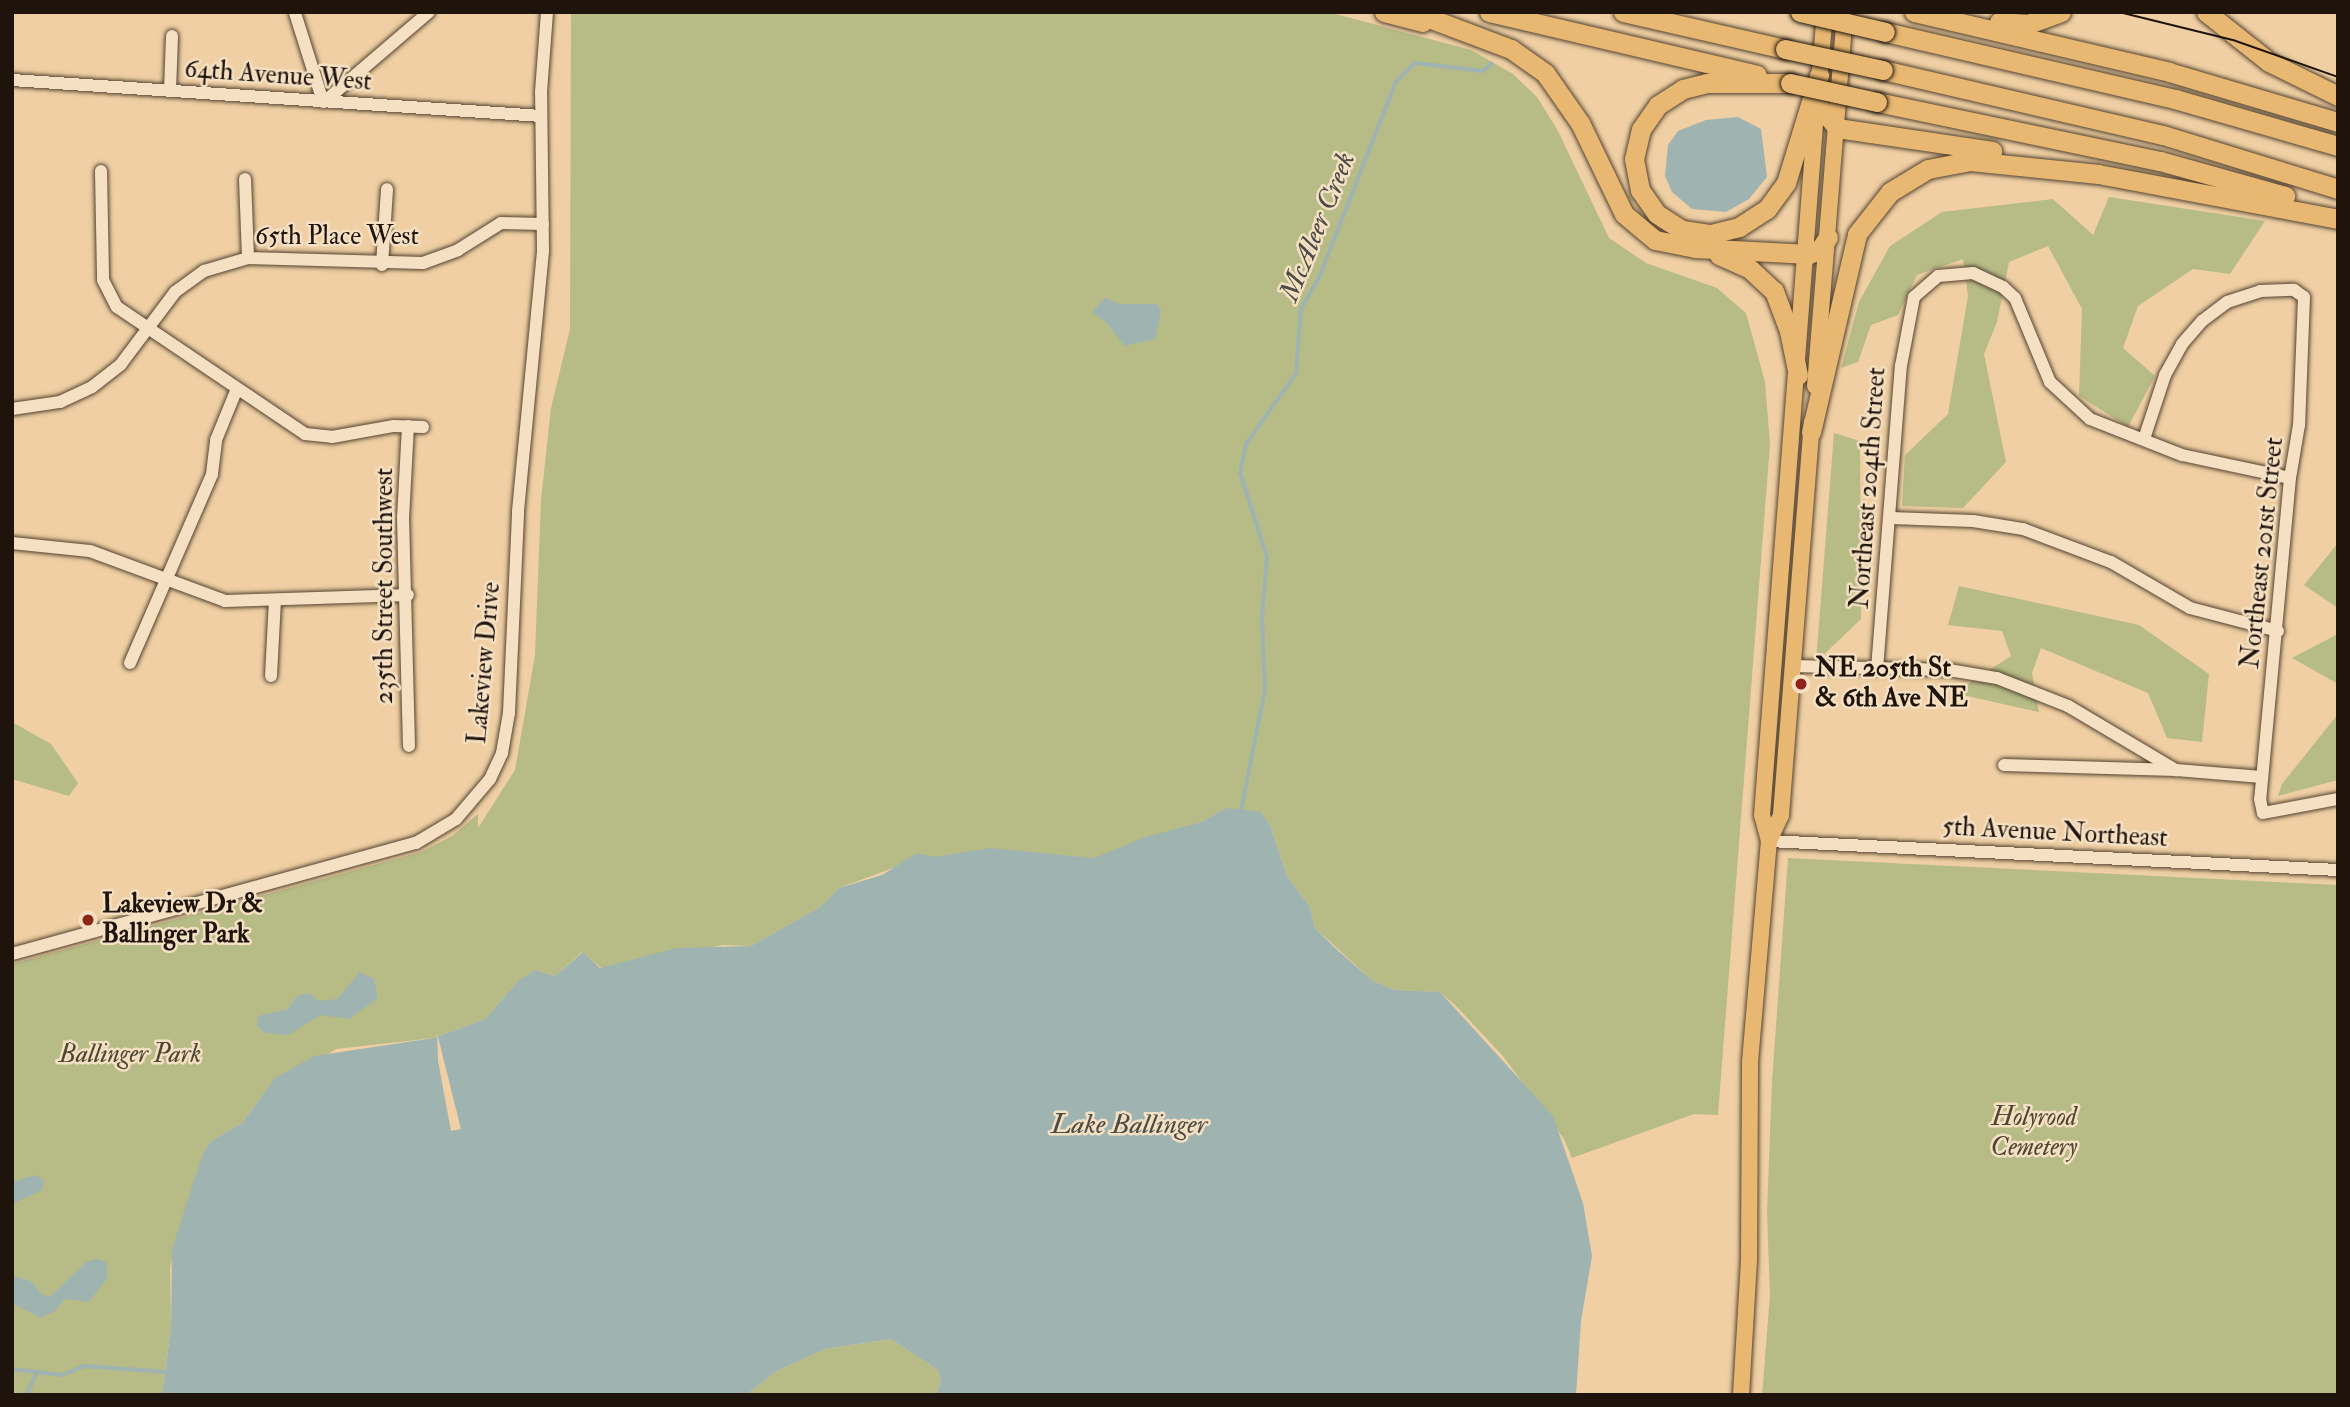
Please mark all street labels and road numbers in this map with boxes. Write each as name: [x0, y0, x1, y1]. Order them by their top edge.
street label: 64th Avenue West: [183, 54, 373, 98]
street label: 65th Place West: [255, 221, 419, 253]
street label: Northeast 204th Street: [1845, 366, 1893, 610]
street label: Northeast 201st Street: [2235, 436, 2291, 670]
street label: 235th Street Southwest: [369, 468, 401, 704]
street label: Lakeview Drive: [462, 581, 508, 745]
street label: 5th Avenue Northeast: [1942, 812, 2168, 854]

